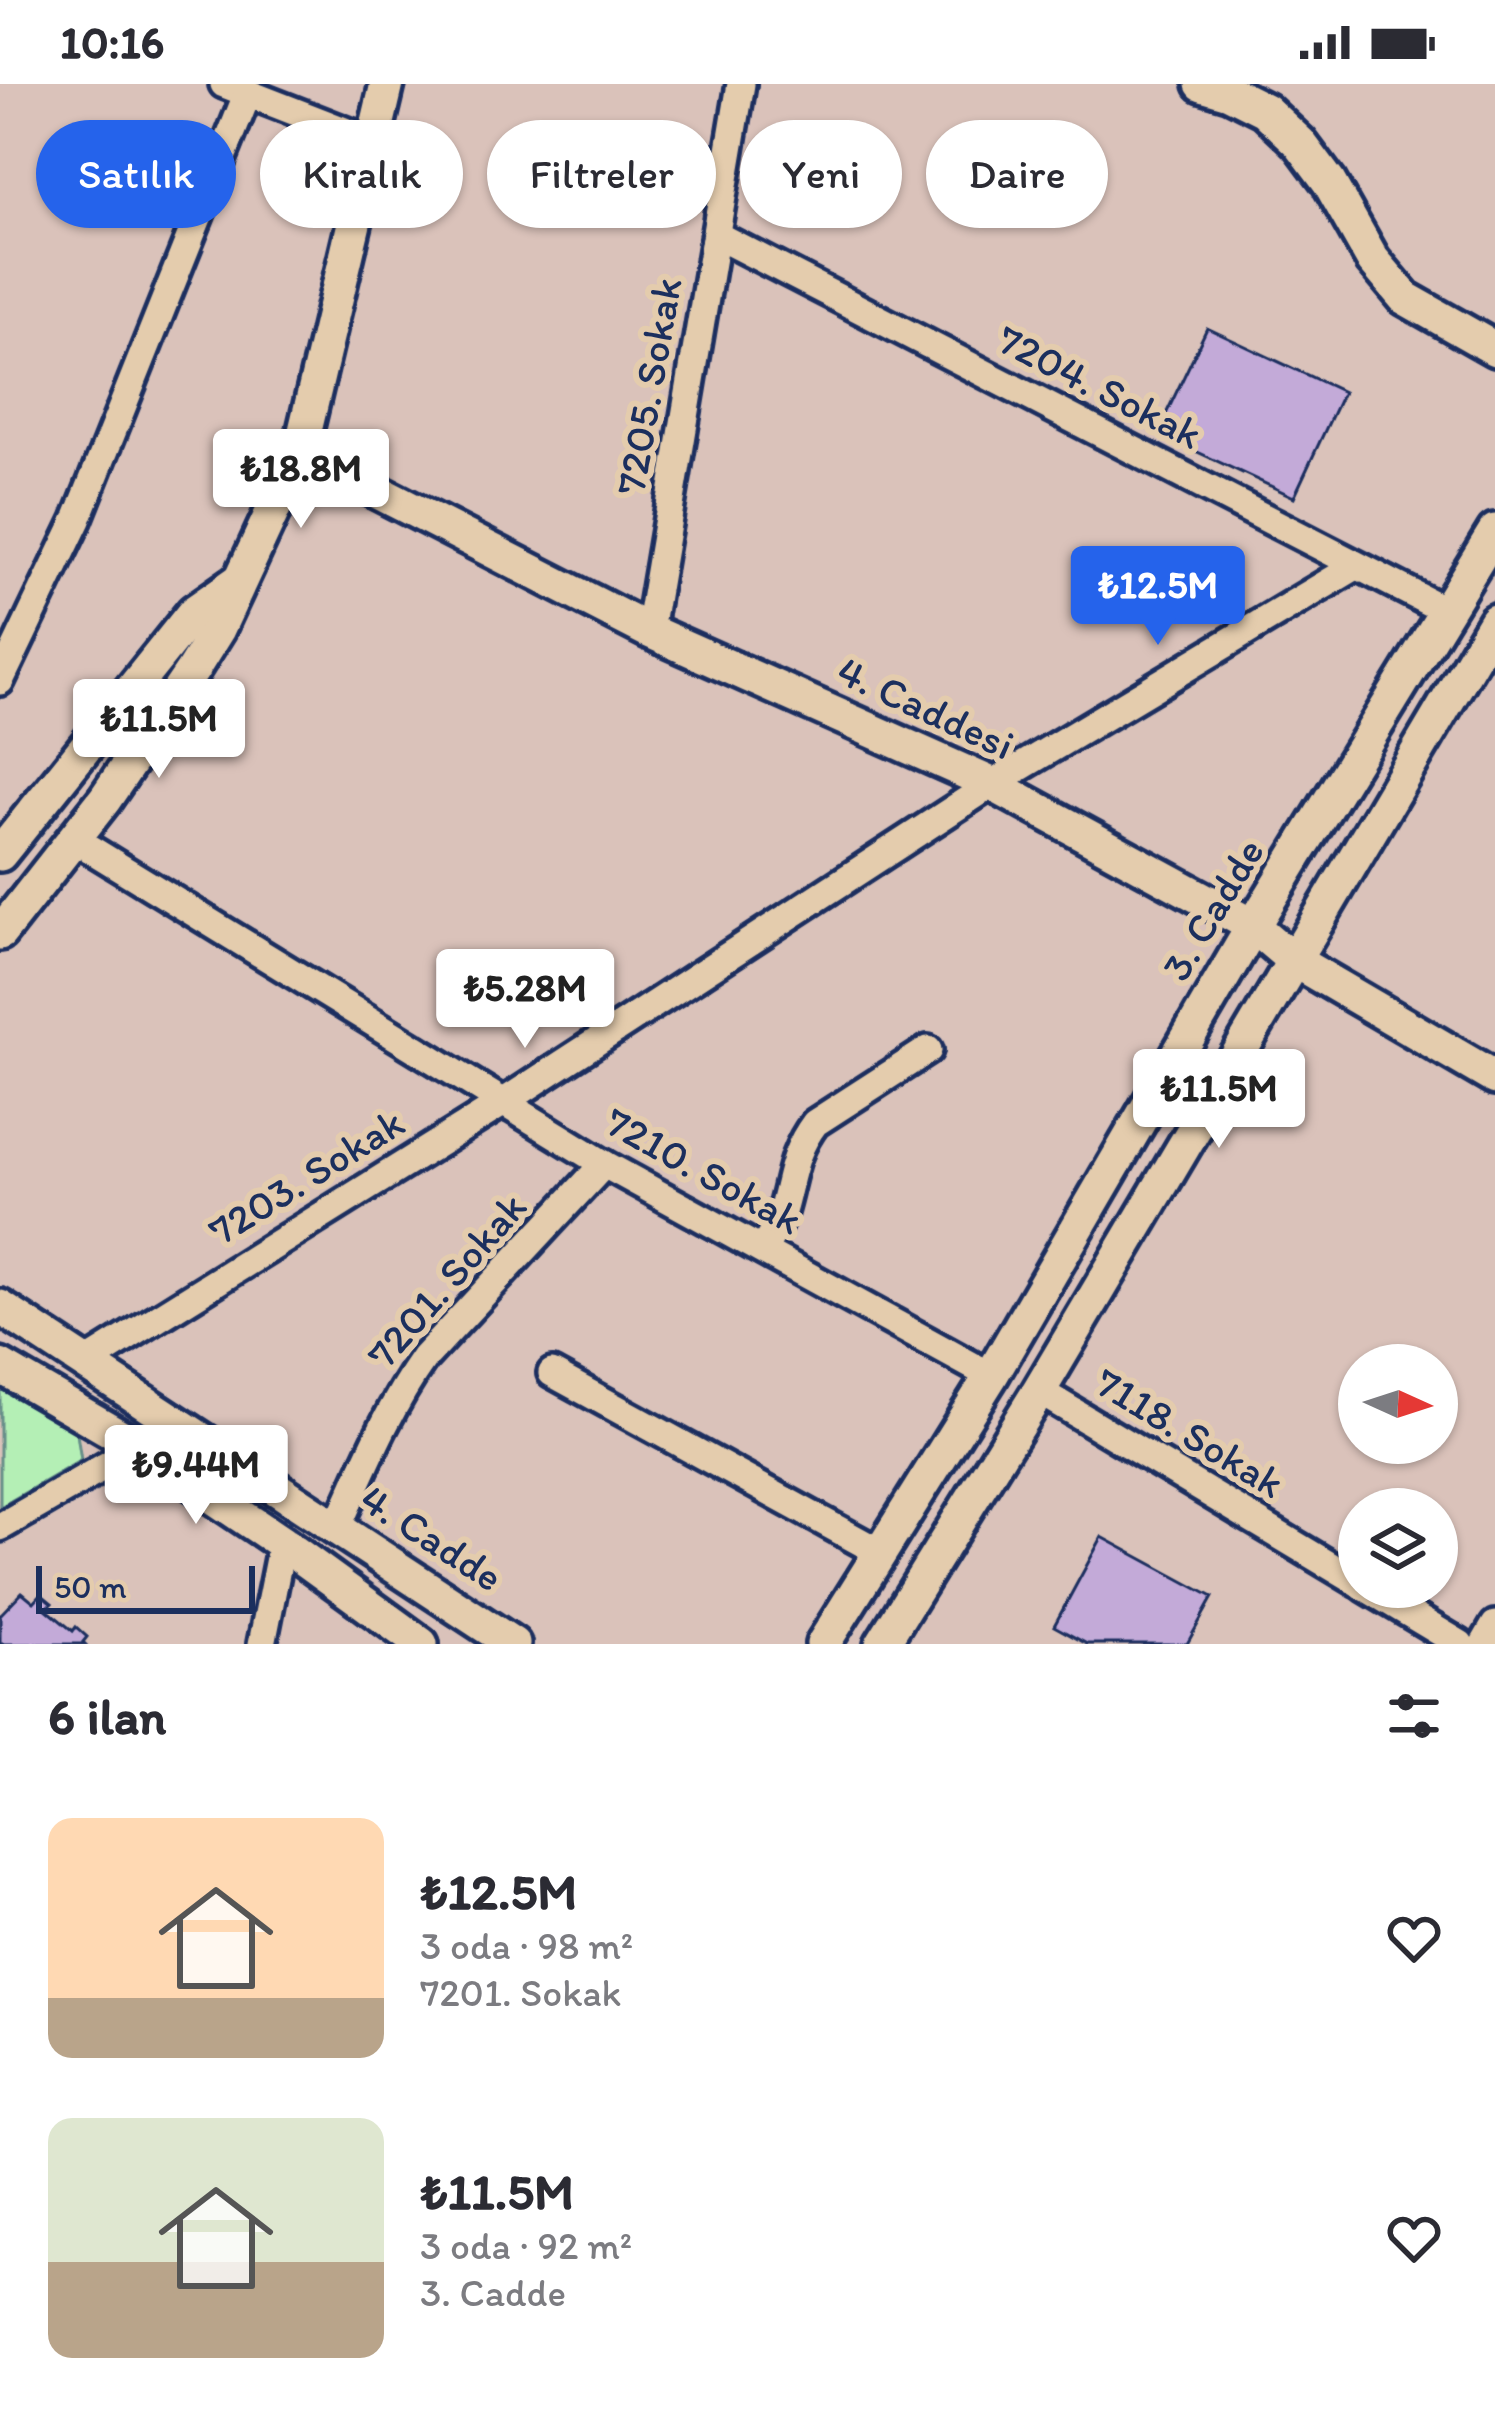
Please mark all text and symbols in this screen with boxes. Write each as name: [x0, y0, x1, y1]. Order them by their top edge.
text: 10:16: [60, 15, 164, 69]
chip: Satılık: [36, 120, 236, 228]
chip: Kiralık: [260, 120, 463, 228]
chip: Filtreler: [487, 120, 716, 228]
chip: Yeni: [740, 120, 902, 228]
chip: Daire: [926, 120, 1108, 228]
street label: 7205. Sokak: [604, 274, 693, 499]
street label: 7204. Sokak: [989, 313, 1211, 460]
pin: ₺18.8M: [203, 429, 399, 531]
text: ₺18.8M: [240, 444, 362, 491]
pin: ₺12.5M: [1060, 546, 1256, 648]
text: ₺12.5M: [1098, 561, 1218, 608]
street label: 4. Caddesi: [829, 644, 1022, 771]
pin: ₺11.5M: [61, 679, 257, 781]
text: ₺11.5M: [100, 694, 218, 741]
street label: 3. Cadde: [1150, 829, 1275, 990]
pin: ₺5.28M: [427, 949, 623, 1051]
text: ₺5.28M: [463, 964, 587, 1011]
pin: ₺11.5M: [1121, 1049, 1317, 1151]
text: ₺11.5M: [1160, 1064, 1278, 1111]
street label: 7203. Sokak: [199, 1096, 413, 1256]
street label: 7210. Sokak: [597, 1096, 811, 1245]
street label: 7201. Sokak: [356, 1182, 537, 1379]
north arrow: [1338, 1344, 1458, 1464]
map controls: [1338, 1344, 1458, 1608]
street label: 7118. Sokak: [1086, 1356, 1294, 1509]
pin: ₺9.44M: [98, 1425, 294, 1527]
text: ₺9.44M: [132, 1440, 260, 1487]
street label: 4. Cadde: [351, 1473, 513, 1602]
button: layers: [1338, 1488, 1458, 1608]
scale bar: [36, 1560, 255, 1613]
text: 50 m: [54, 1567, 127, 1606]
icon: filters: [1381, 1683, 1447, 1749]
text: 6 ilan: [48, 1686, 166, 1747]
text: ₺12.5M: [420, 1861, 577, 1922]
icon: home: [144, 1866, 288, 2010]
icon: heart: [1381, 1905, 1447, 1971]
text: 3 oda · 98 m²: [420, 1922, 633, 1969]
text: 7201. Sokak: [420, 1969, 621, 2016]
text: ₺11.5M: [420, 2161, 574, 2222]
icon: home: [144, 2166, 288, 2310]
icon: heart: [1381, 2205, 1447, 2271]
text: 3 oda · 92 m²: [420, 2222, 632, 2269]
text: 3. Cadde: [420, 2269, 566, 2316]

